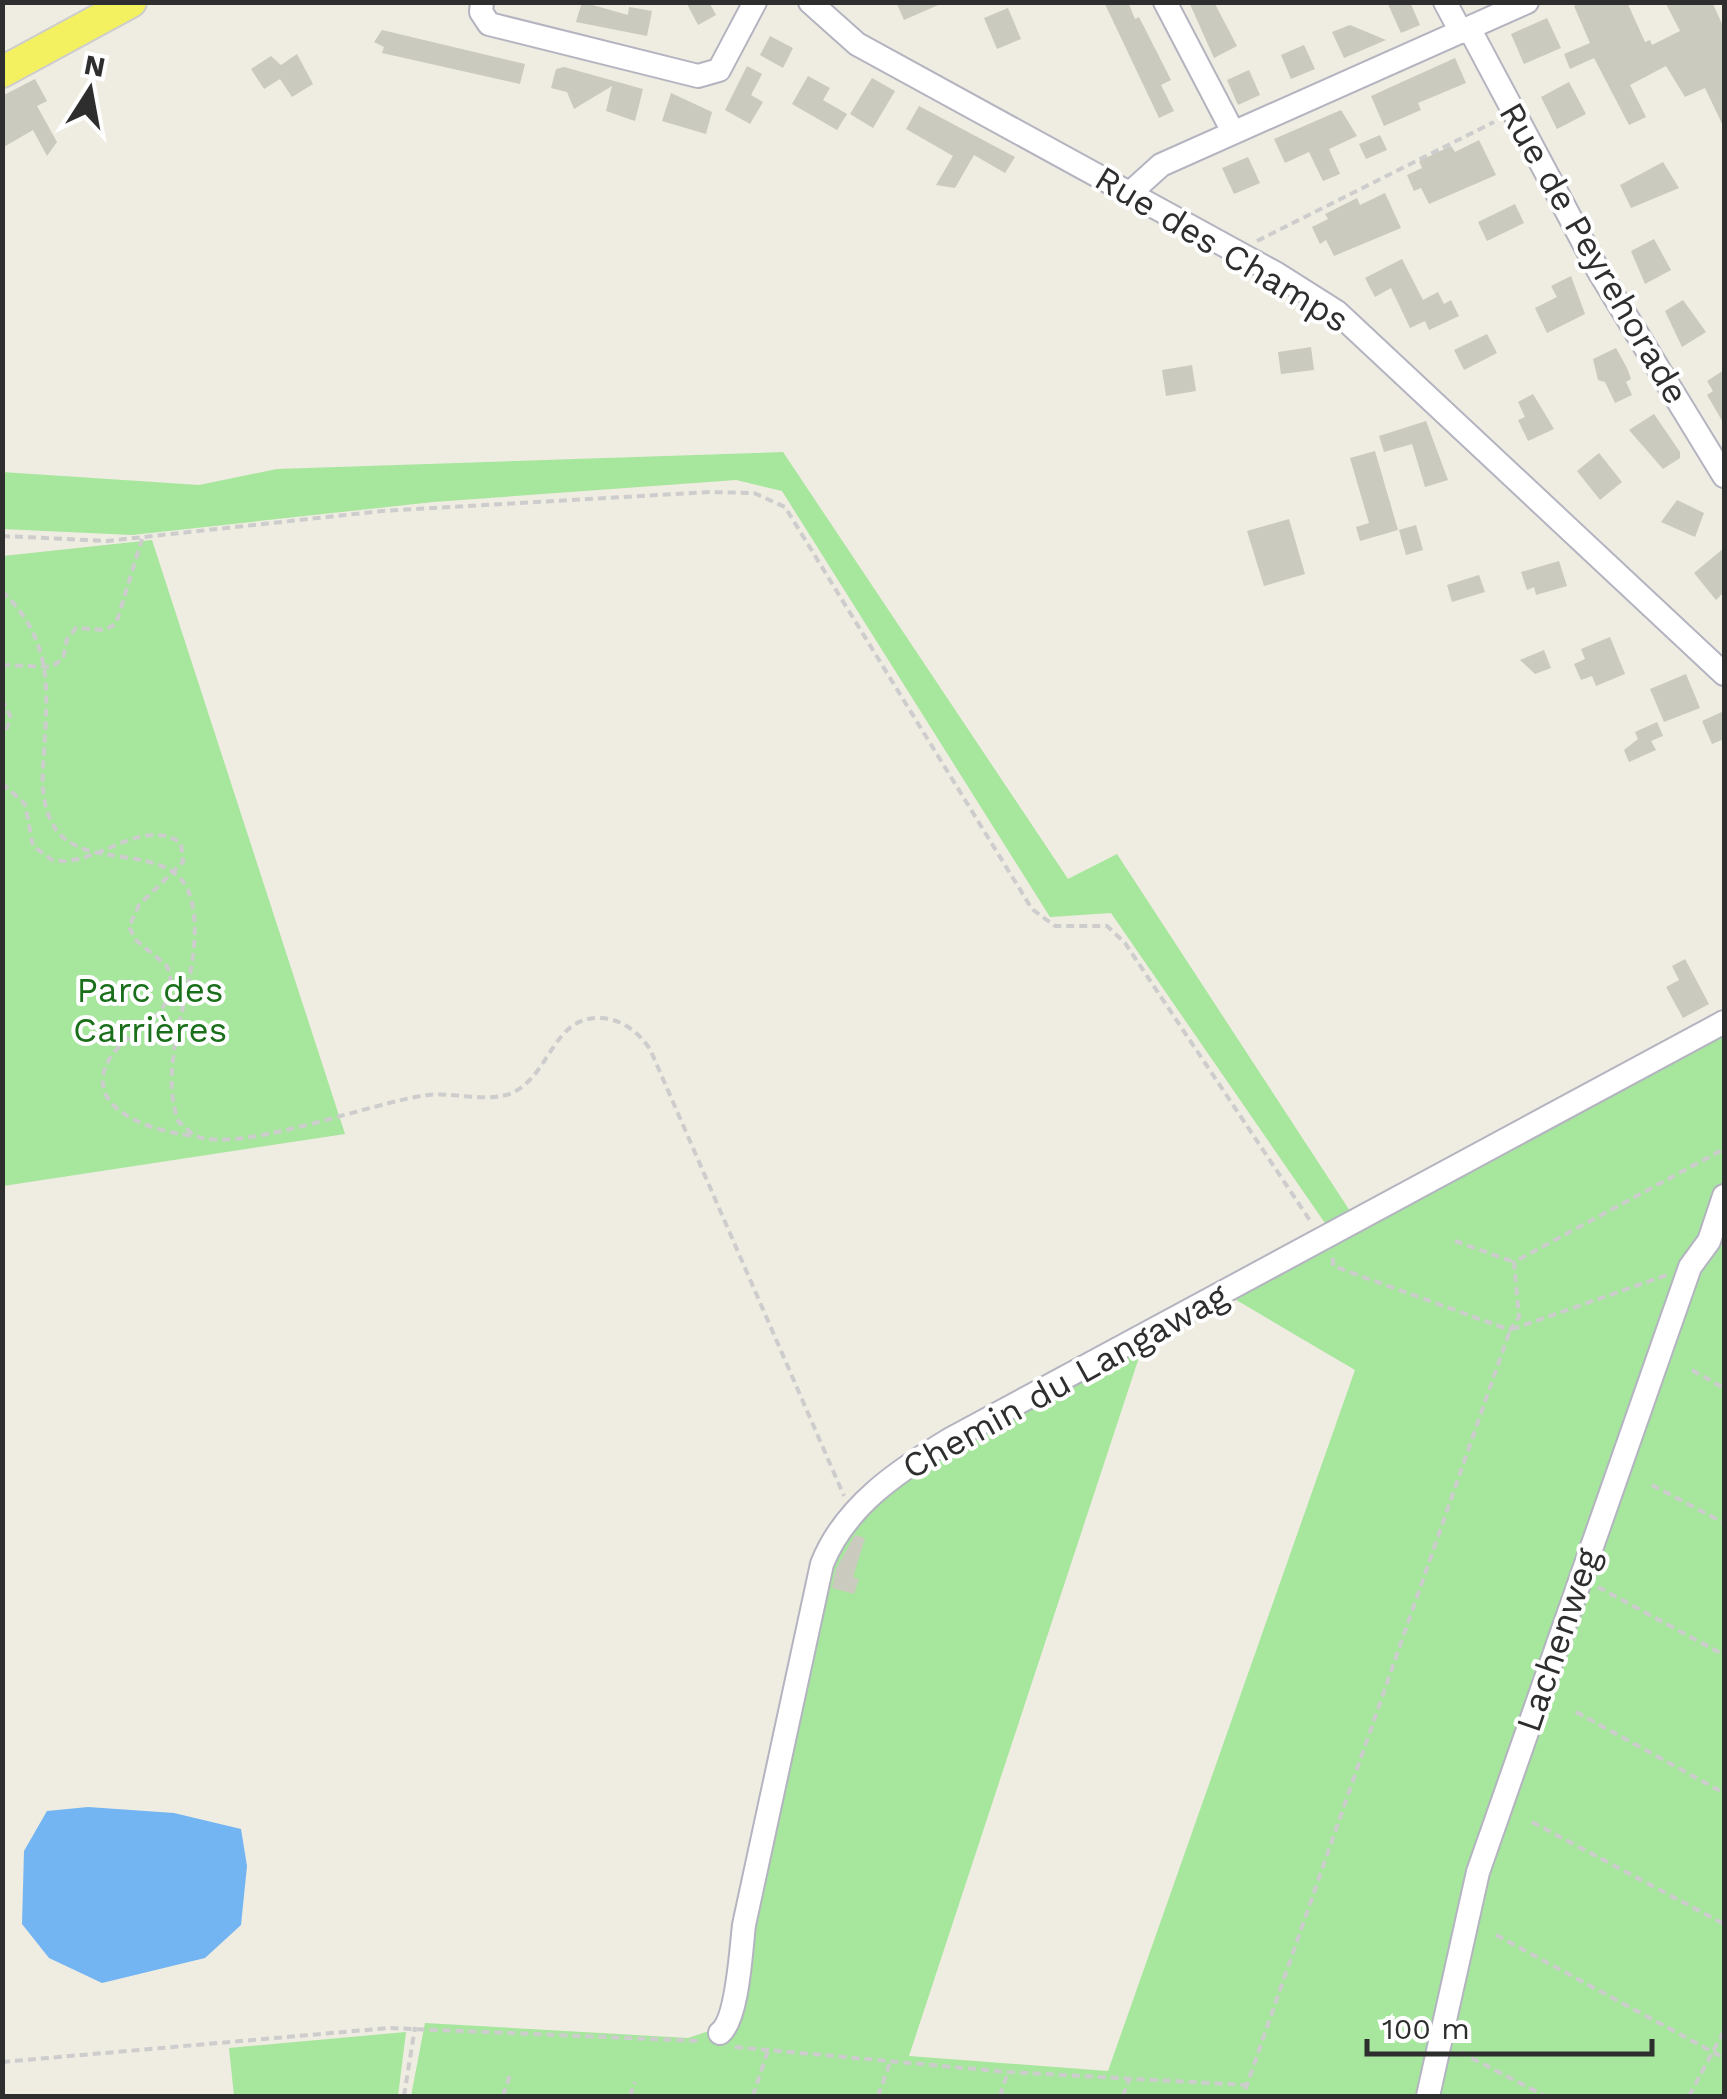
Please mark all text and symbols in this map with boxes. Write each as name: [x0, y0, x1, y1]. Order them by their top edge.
north arrow: [40, 40, 140, 140]
text: N: [81, 48, 108, 84]
street label: Rue de Peyrehorade: [1490, 95, 1698, 411]
street label: Rue des Champs: [1088, 157, 1356, 341]
park label: Parc des Carrières: [73, 969, 227, 1051]
street label: Chemin du Langawag: [895, 1274, 1235, 1488]
street label: Lachenweg: [1507, 1542, 1609, 1737]
scale bar: [1367, 1994, 1652, 2056]
text: 100 m: [1382, 2011, 1470, 2046]

